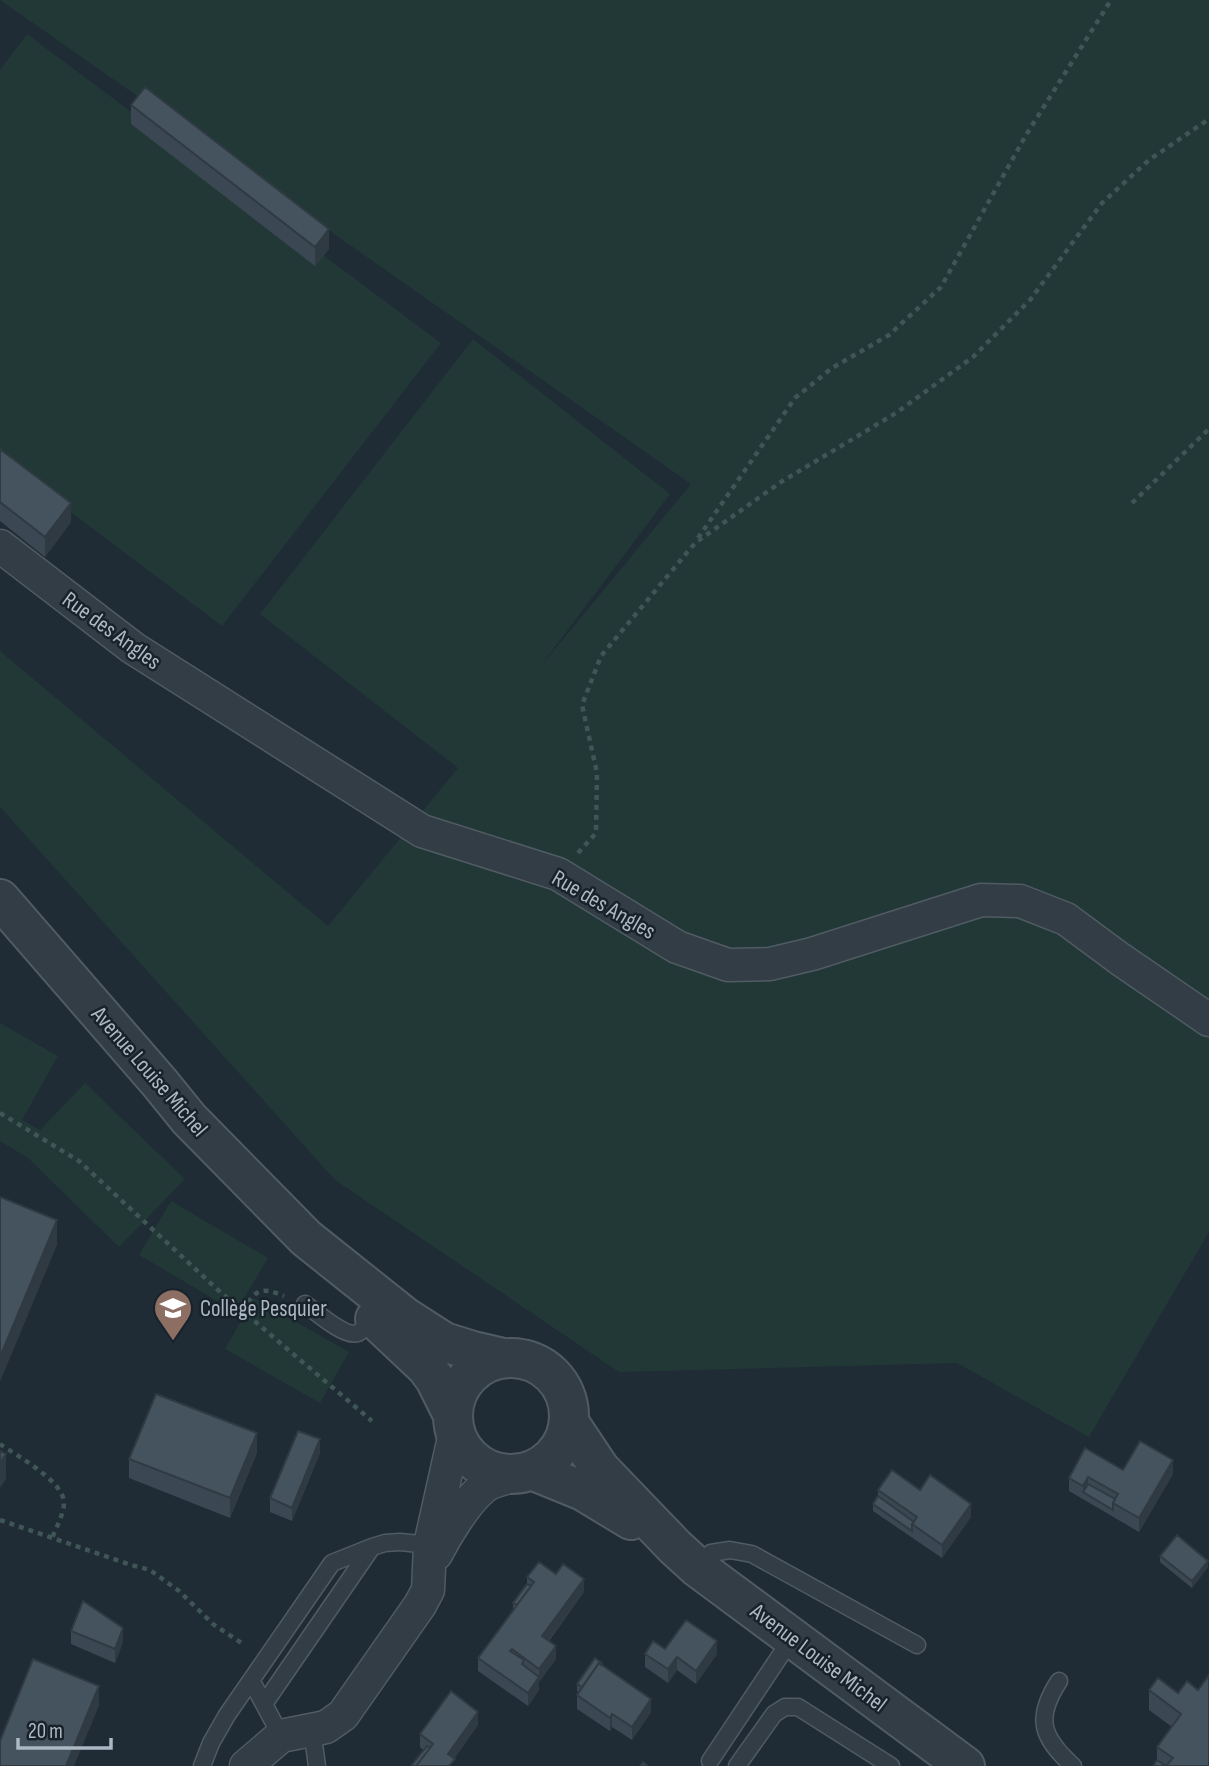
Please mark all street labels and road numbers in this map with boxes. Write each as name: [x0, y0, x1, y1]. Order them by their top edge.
street label: Rue des Angles: [57, 586, 166, 676]
street label: Rue des Angles: [547, 864, 660, 946]
street label: Avenue Louise Michel: [84, 1000, 213, 1142]
street label: Avenue Louise Michel: [744, 1597, 892, 1718]

